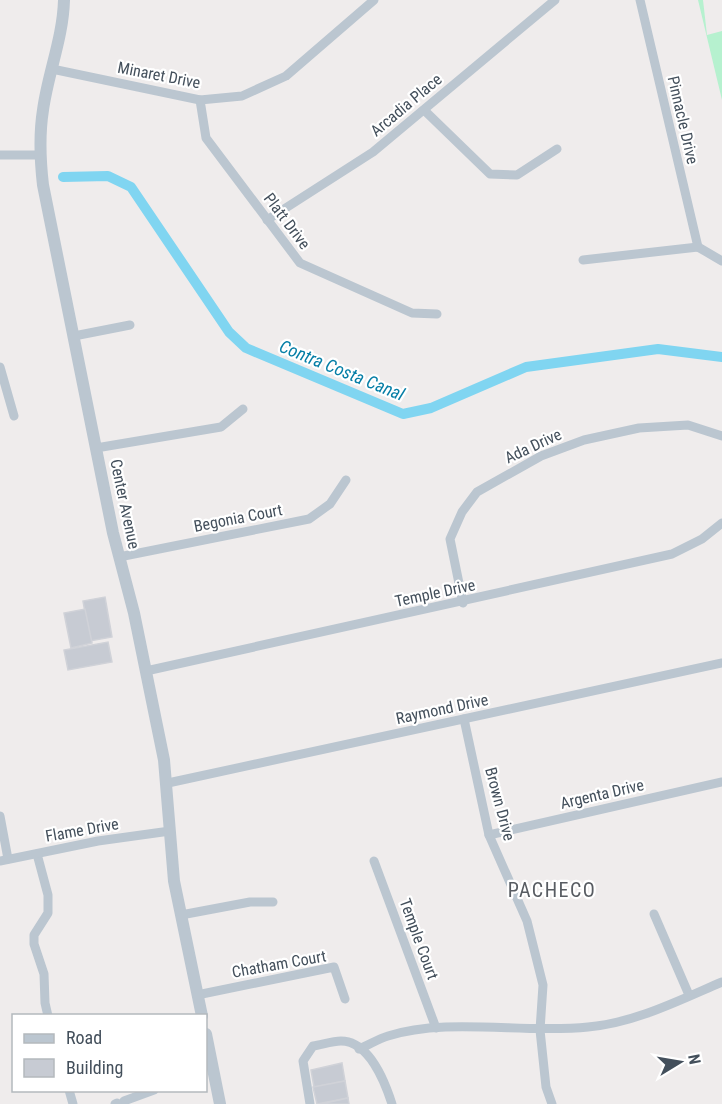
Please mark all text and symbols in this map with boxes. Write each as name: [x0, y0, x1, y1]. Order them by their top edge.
street label: Minaret Drive: [116, 58, 202, 92]
street label: Arcadia Place: [367, 70, 445, 140]
street label: Pinnacle Drive: [664, 74, 702, 166]
street label: Platt Drive: [260, 189, 314, 253]
water label: Contra Costa Canal: [276, 335, 409, 405]
street label: Ada Drive: [502, 425, 564, 467]
street label: Center Avenue: [106, 457, 144, 551]
street label: Begonia Court: [192, 500, 284, 536]
street label: Temple Drive: [393, 575, 477, 611]
street label: Raymond Drive: [394, 690, 490, 728]
street label: Brown Drive: [481, 765, 519, 843]
street label: Argenta Drive: [558, 775, 646, 813]
street label: Flame Drive: [44, 814, 120, 846]
district label: PACHECO: [508, 878, 596, 902]
street label: Temple Court: [396, 896, 442, 982]
street label: Chatham Court: [231, 946, 328, 982]
legend: [12, 1014, 207, 1092]
text: Road: [66, 1027, 102, 1048]
north arrow: [650, 1032, 710, 1092]
text: N: [684, 1053, 704, 1066]
text: Building: [66, 1057, 123, 1078]

